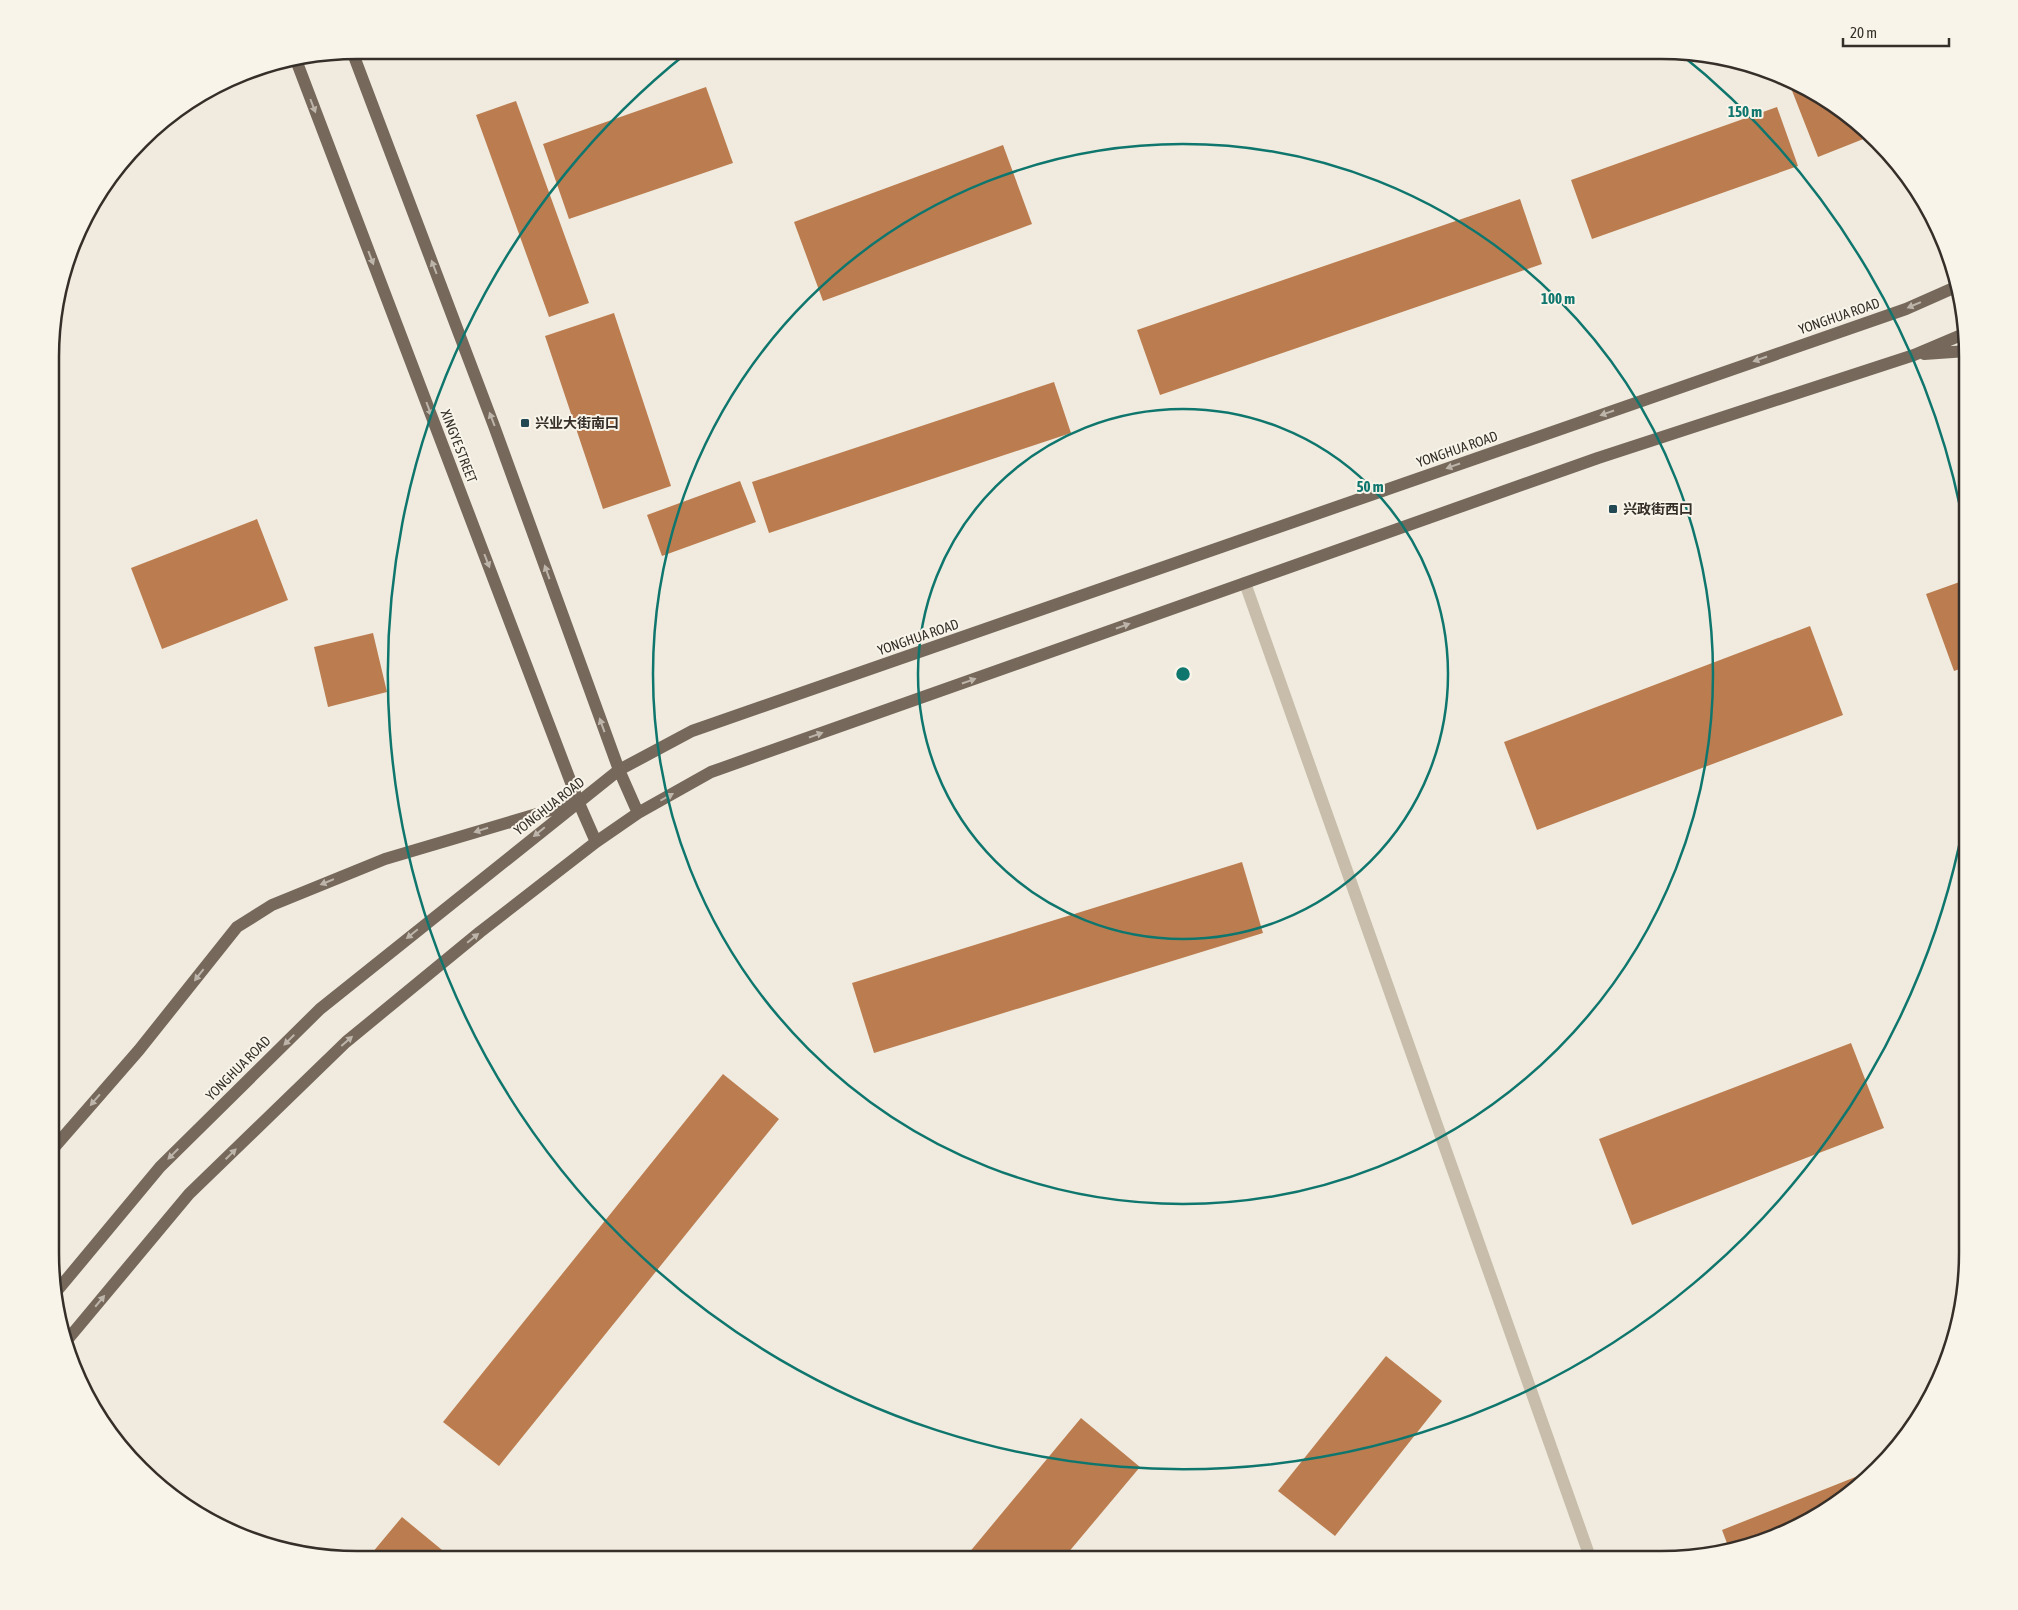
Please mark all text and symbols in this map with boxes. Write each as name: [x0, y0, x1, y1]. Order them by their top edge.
scale bar: [1843, 15, 1949, 47]
text: 20 m: [1850, 24, 1877, 41]
one-way arrow: [310, 99, 318, 113]
text: 150 m: [1728, 103, 1762, 120]
one-way arrow: [368, 250, 375, 265]
one-way arrow: [430, 259, 438, 274]
text: 100 m: [1541, 290, 1575, 307]
street label: YONGHUA ROAD: [1796, 295, 1882, 337]
one-way arrow: [1906, 302, 1921, 310]
one-way arrow: [1753, 356, 1768, 364]
one-way arrow: [426, 402, 433, 417]
street label: XINGYE STREET: [438, 407, 480, 485]
one-way arrow: [1599, 409, 1614, 417]
one-way arrow: [487, 412, 495, 426]
place label: 兴业大街南口: [535, 415, 619, 431]
marker: 兴业大街南口: [519, 417, 531, 429]
street label: YONGHUA ROAD: [1414, 428, 1500, 470]
one-way arrow: [1446, 463, 1461, 470]
text: 50 m: [1357, 478, 1384, 495]
place label: 兴政街西口: [1623, 501, 1693, 517]
marker: 兴政街西口: [1607, 503, 1619, 515]
one-way arrow: [484, 554, 491, 569]
one-way arrow: [543, 564, 551, 579]
street label: YONGHUA ROAD: [875, 616, 961, 658]
one-way arrow: [1115, 622, 1130, 629]
centre of rings: [1174, 665, 1192, 683]
one-way arrow: [962, 676, 977, 684]
one-way arrow: [598, 717, 605, 732]
one-way arrow: [809, 731, 824, 738]
street label: YONGHUA ROAD: [511, 774, 587, 838]
one-way arrow: [659, 793, 674, 801]
one-way arrow: [473, 827, 488, 835]
one-way arrow: [533, 827, 546, 838]
one-way arrow: [320, 879, 334, 887]
one-way arrow: [406, 929, 419, 940]
one-way arrow: [466, 932, 479, 943]
one-way arrow: [193, 968, 204, 981]
street label: YONGHUA ROAD: [202, 1032, 274, 1104]
one-way arrow: [283, 1033, 295, 1045]
one-way arrow: [341, 1035, 353, 1047]
one-way arrow: [90, 1094, 101, 1107]
one-way arrow: [168, 1148, 180, 1160]
one-way arrow: [224, 1148, 236, 1160]
one-way arrow: [94, 1295, 105, 1308]

